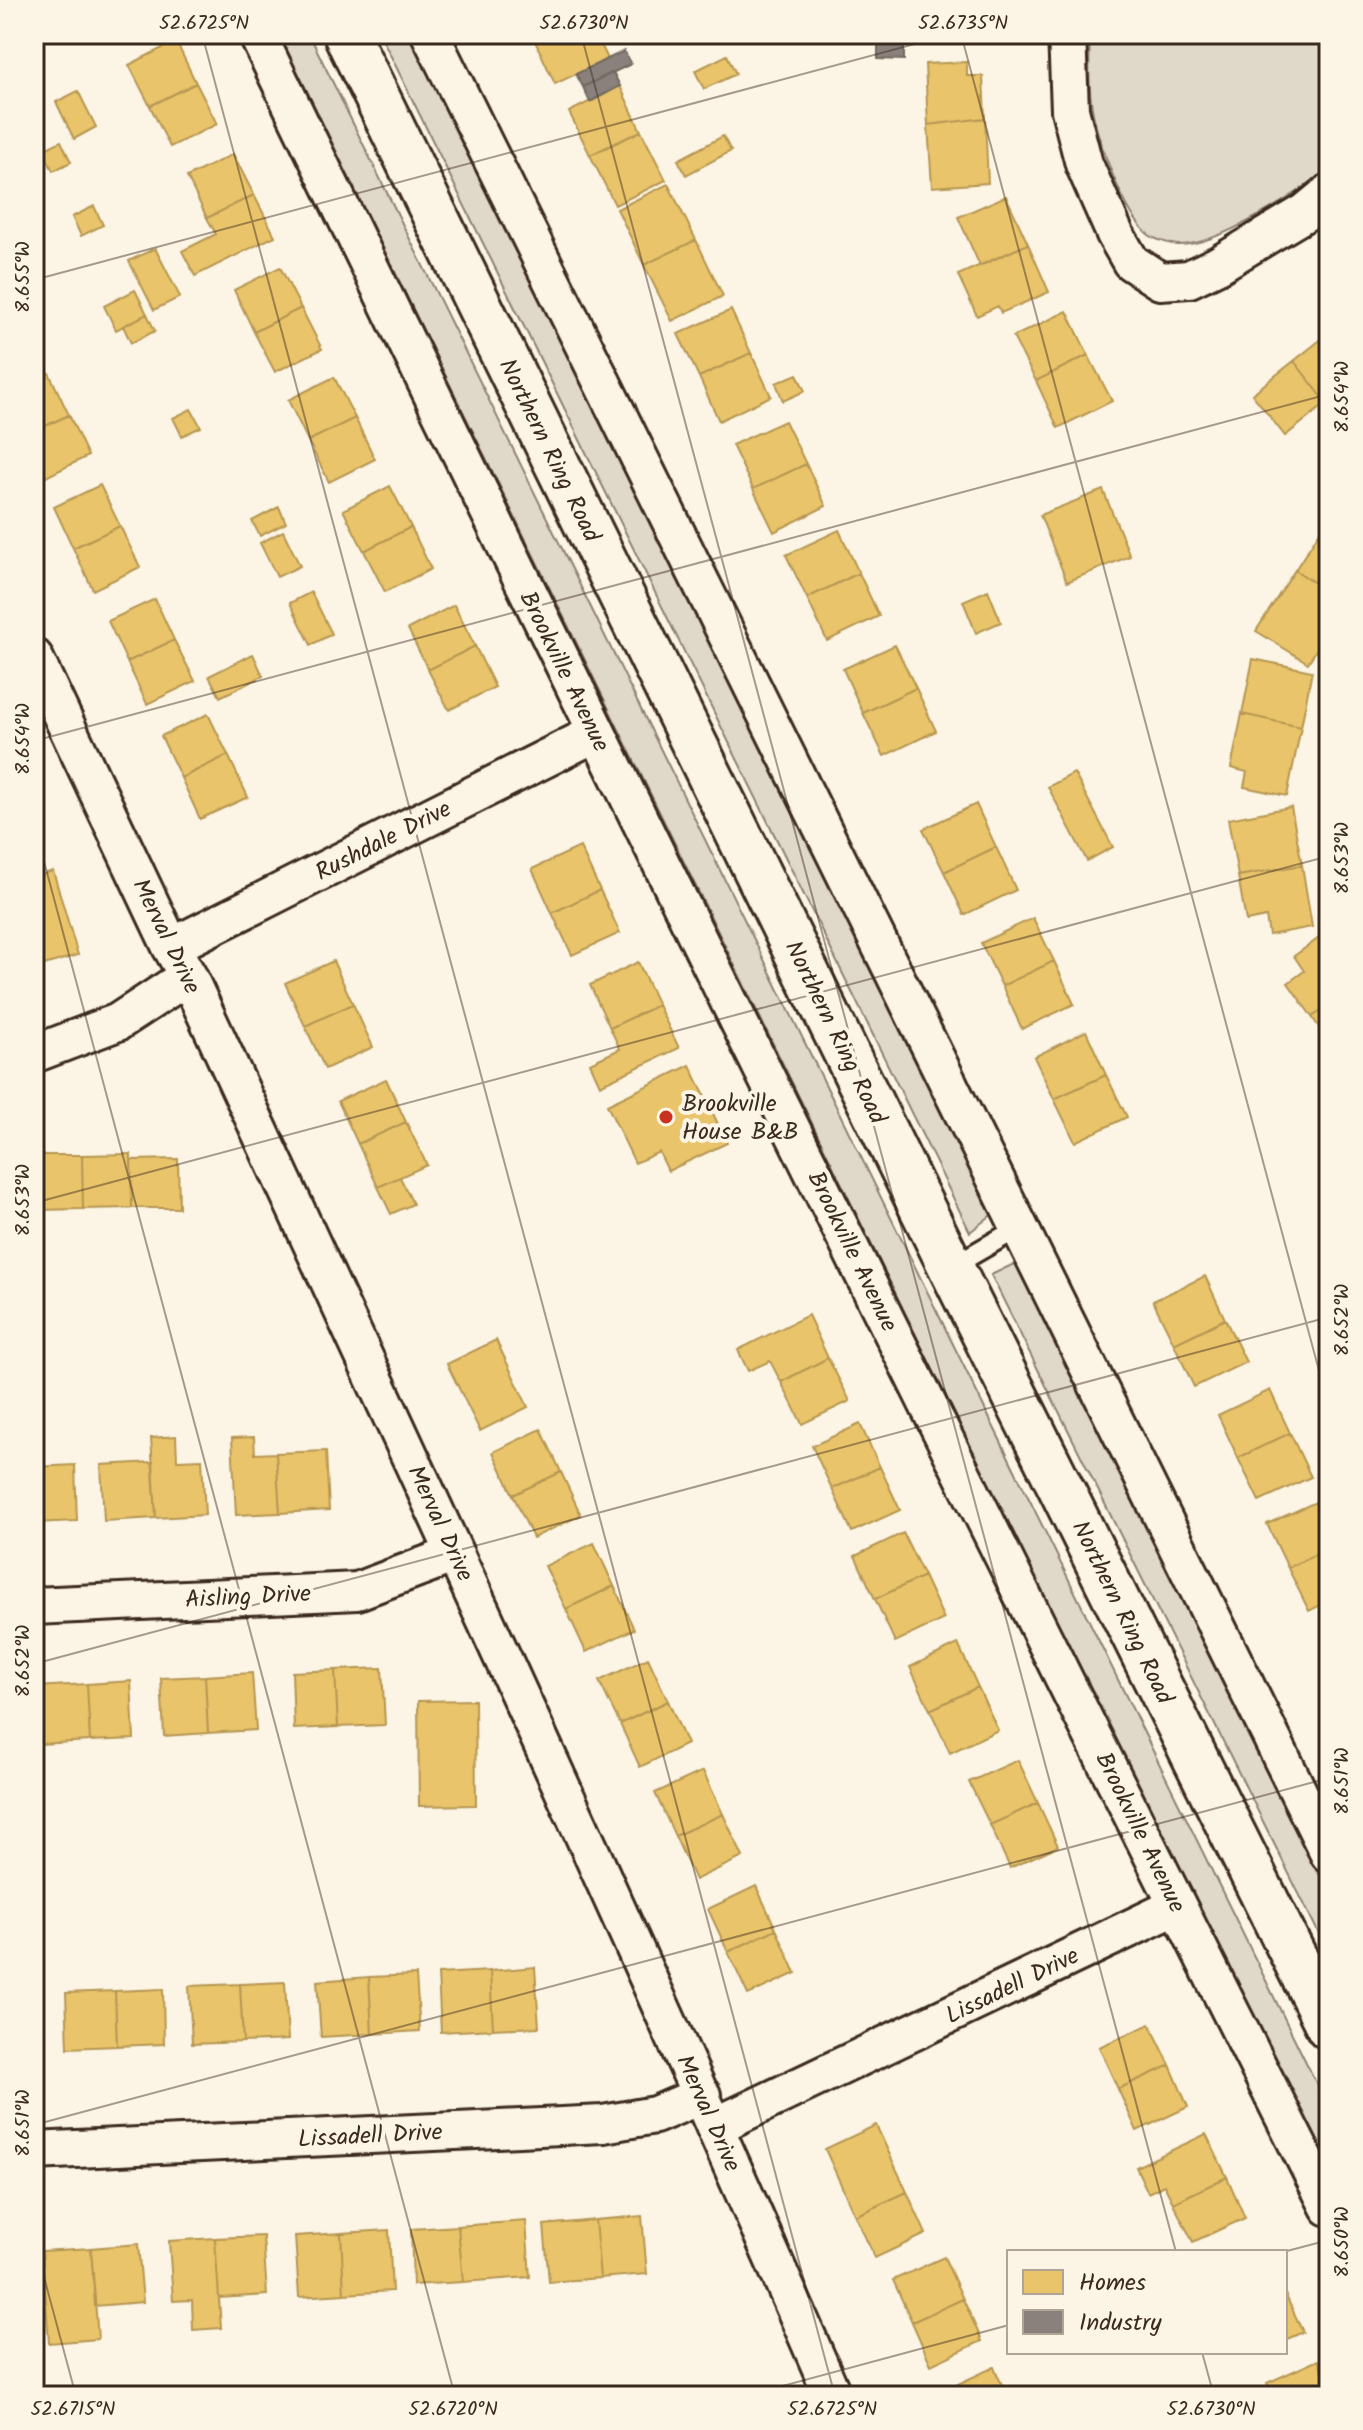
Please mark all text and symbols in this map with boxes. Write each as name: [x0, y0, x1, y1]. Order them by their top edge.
text: 52.6725°N: [159, 8, 249, 40]
text: 52.6730°N: [539, 8, 629, 40]
text: 52.6735°N: [918, 8, 1008, 40]
text: 8.655°W: [8, 241, 40, 313]
street label: Northern Ring Road: [487, 352, 610, 550]
text: 8.654°W: [1327, 361, 1359, 433]
street label: Brookville Avenue: [508, 584, 620, 759]
text: 8.654°W: [8, 703, 40, 775]
street label: Rushdale Drive: [309, 790, 459, 892]
text: 8.653°W: [1327, 822, 1359, 894]
street label: Merval Drive: [121, 872, 211, 1001]
street label: Northern Ring Road: [773, 934, 896, 1132]
place label: Brookville House B&B: [682, 1085, 799, 1152]
marker: Brookville House B&B: [657, 1108, 675, 1126]
text: 8.653°W: [8, 1164, 40, 1236]
street label: Brookville Avenue: [796, 1164, 908, 1339]
text: 8.652°W: [1327, 1284, 1359, 1356]
street label: Merval Drive: [396, 1459, 484, 1589]
street label: Northern Ring Road: [1060, 1514, 1183, 1712]
street label: Aisling Drive: [184, 1575, 312, 1620]
text: 8.652°W: [8, 1625, 40, 1697]
street label: Brookville Avenue: [1084, 1745, 1196, 1920]
text: 8.651°W: [1327, 1747, 1359, 1815]
street label: Lissadell Drive: [939, 1937, 1086, 2036]
street label: Merval Drive: [664, 2049, 751, 2179]
text: 8.651°W: [8, 2089, 40, 2157]
street label: Lissadell Drive: [297, 2113, 444, 2160]
text: 8.650°W: [1327, 2206, 1359, 2278]
legend: [1007, 2250, 1287, 2354]
text: Homes: [1079, 2264, 1146, 2303]
text: Industry: [1079, 2304, 1162, 2343]
text: 52.6715°N: [31, 2394, 115, 2426]
text: 52.6720°N: [408, 2394, 498, 2426]
text: 52.6725°N: [787, 2394, 877, 2426]
text: 52.6730°N: [1166, 2394, 1256, 2426]

